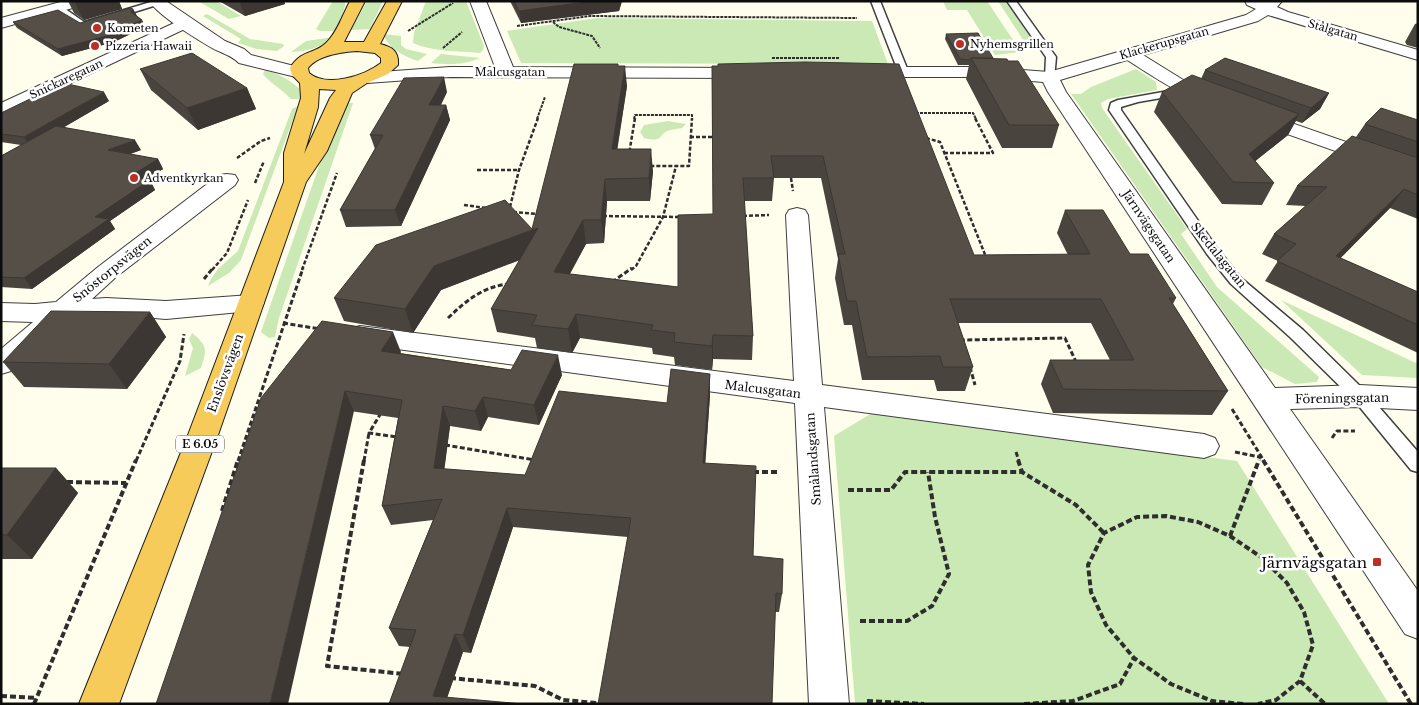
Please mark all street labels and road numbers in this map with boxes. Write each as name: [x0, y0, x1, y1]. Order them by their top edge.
street label: Stålgatan: [1306, 16, 1360, 44]
street label: Klackerupsgatan: [1118, 23, 1211, 62]
street label: Snickaregatan: [27, 56, 105, 102]
street label: Malcusgatan: [475, 65, 546, 79]
street label: Järnvägsgatan: [1118, 185, 1179, 265]
street label: Skedalagatan: [1188, 219, 1250, 291]
street label: Snöstorpsvägen: [70, 233, 154, 305]
street label: Enslövsvägen: [204, 332, 246, 414]
street label: Malcusgatan: [724, 377, 802, 401]
street label: Föreningsgatan: [1295, 390, 1389, 406]
street label: Smålandsgatan: [802, 412, 824, 506]
road number: E 6.05: [176, 436, 224, 452]

